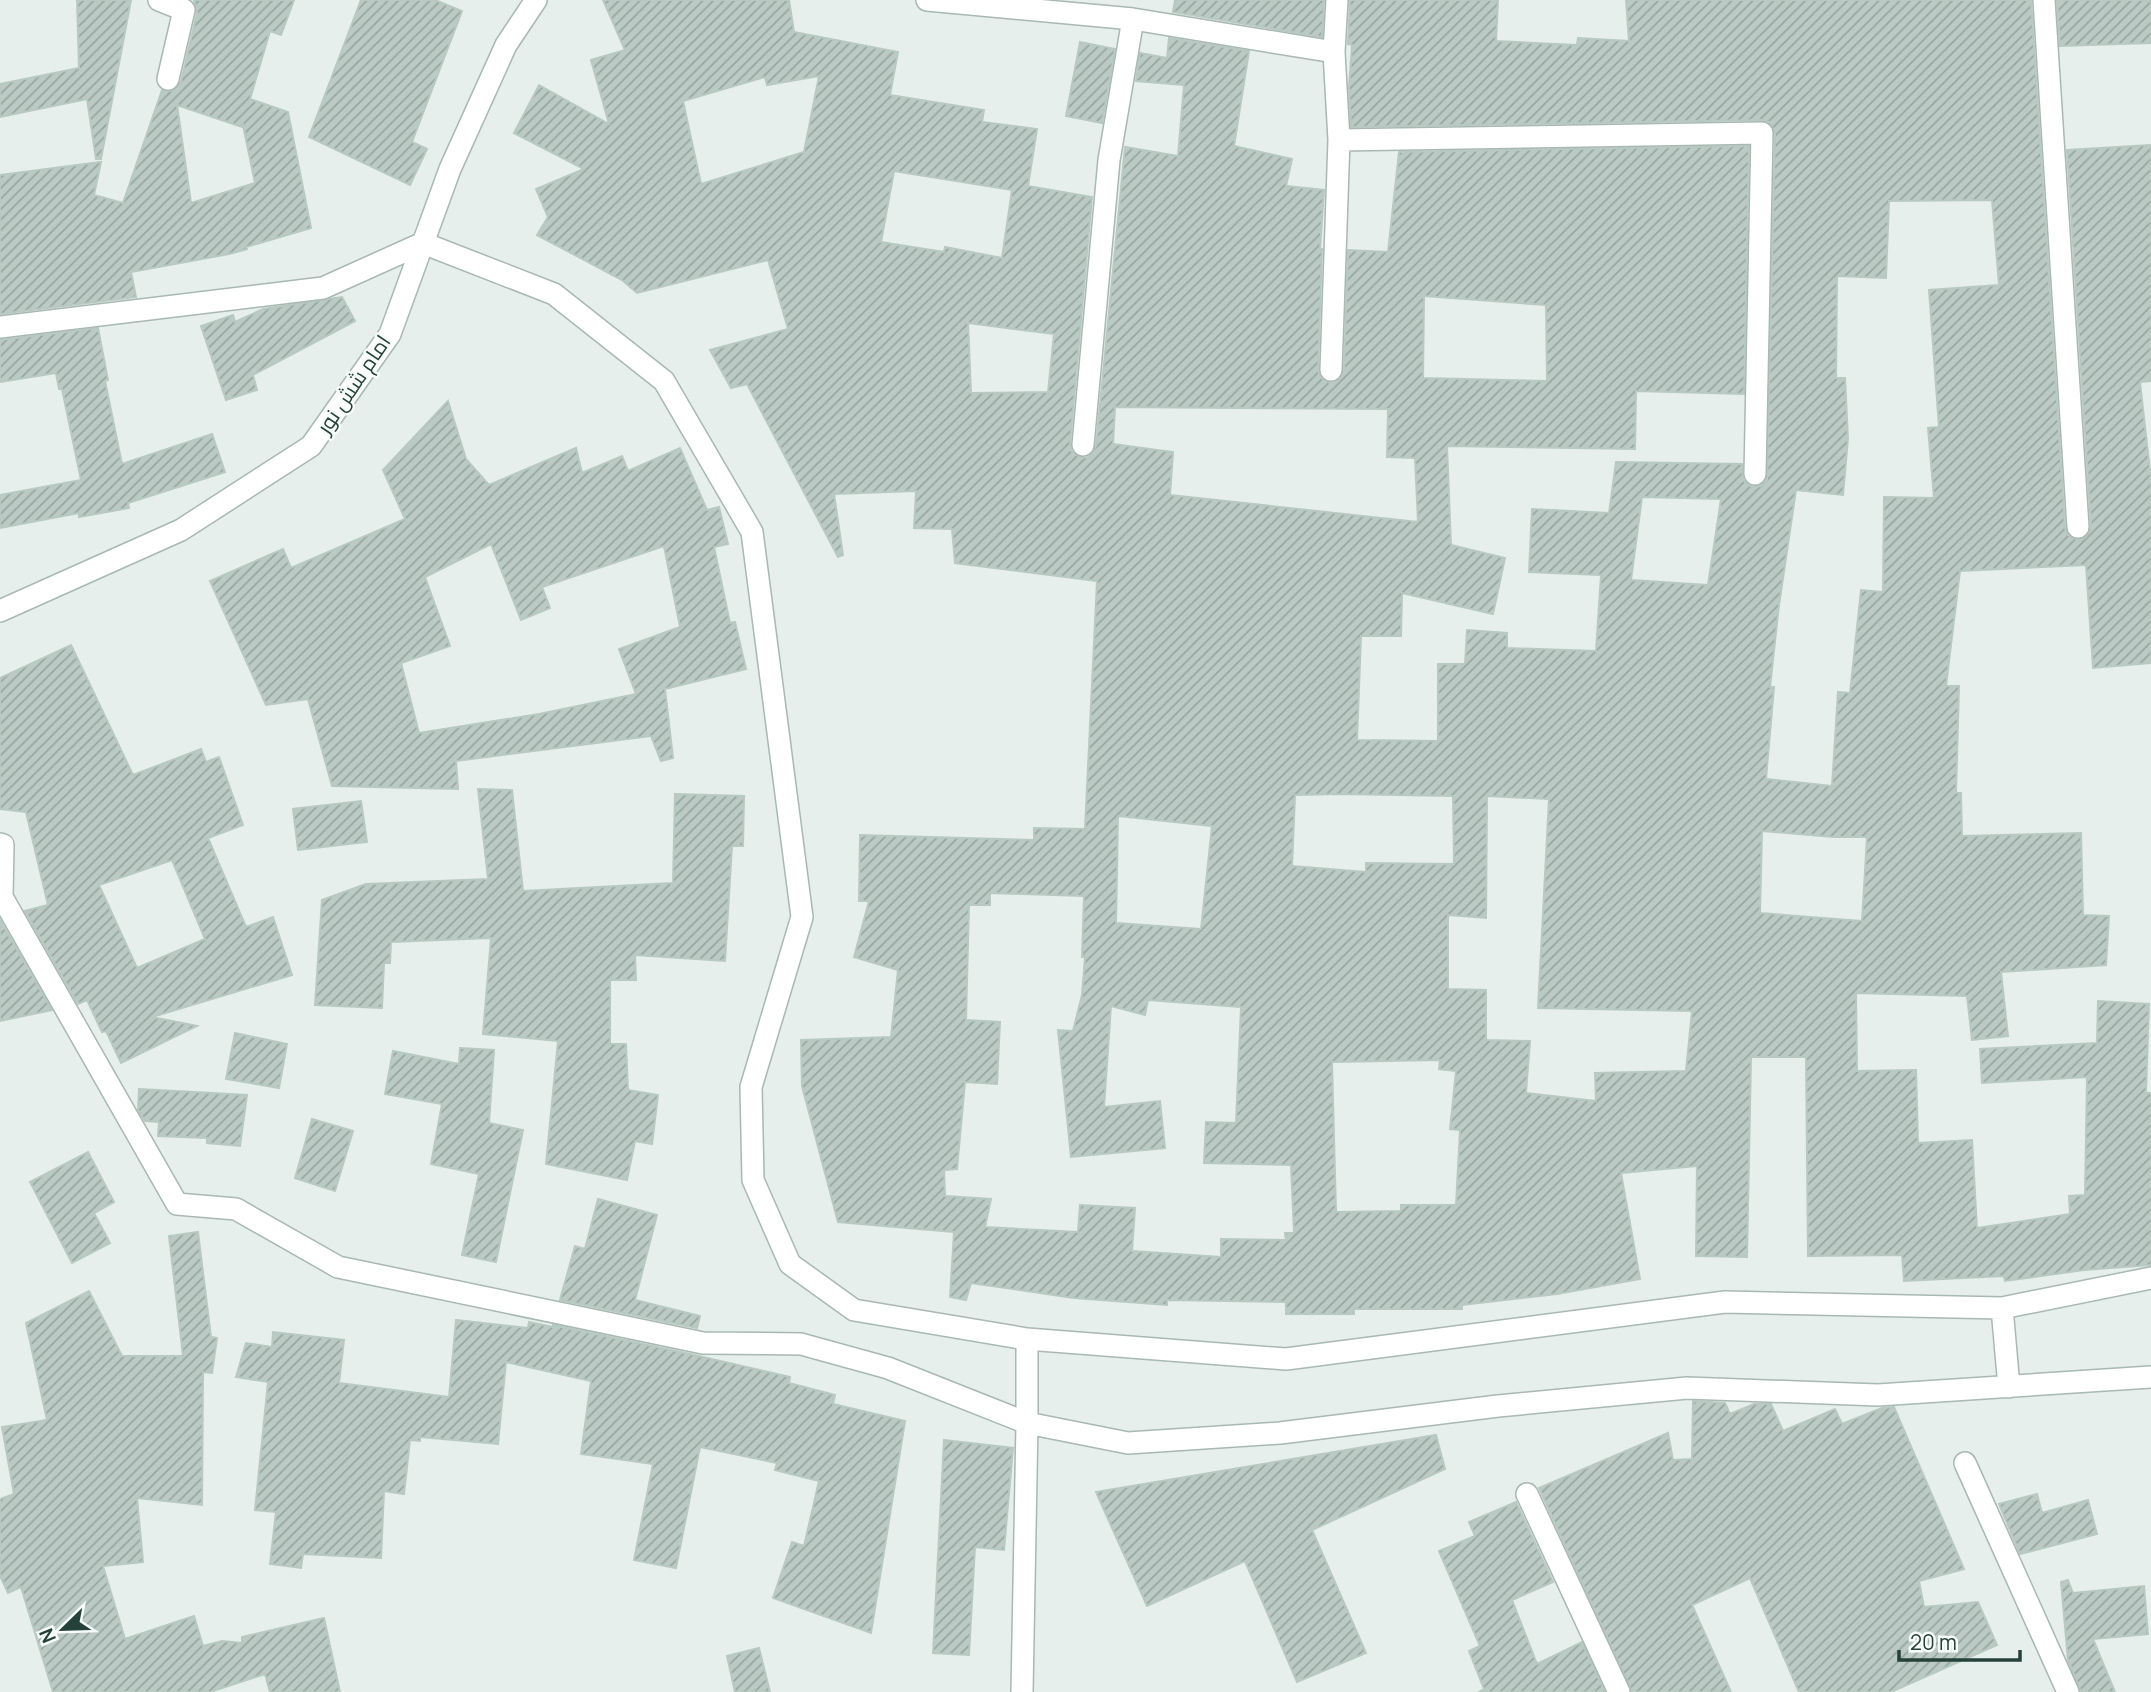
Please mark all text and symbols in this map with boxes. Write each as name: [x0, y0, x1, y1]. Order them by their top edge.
street label: امام شش نور: [309, 329, 397, 440]
north arrow: [28, 1594, 98, 1664]
scale bar: [1899, 1618, 2020, 1662]
text: N: [33, 1624, 62, 1647]
text: 20 m: [1910, 1628, 1957, 1656]

